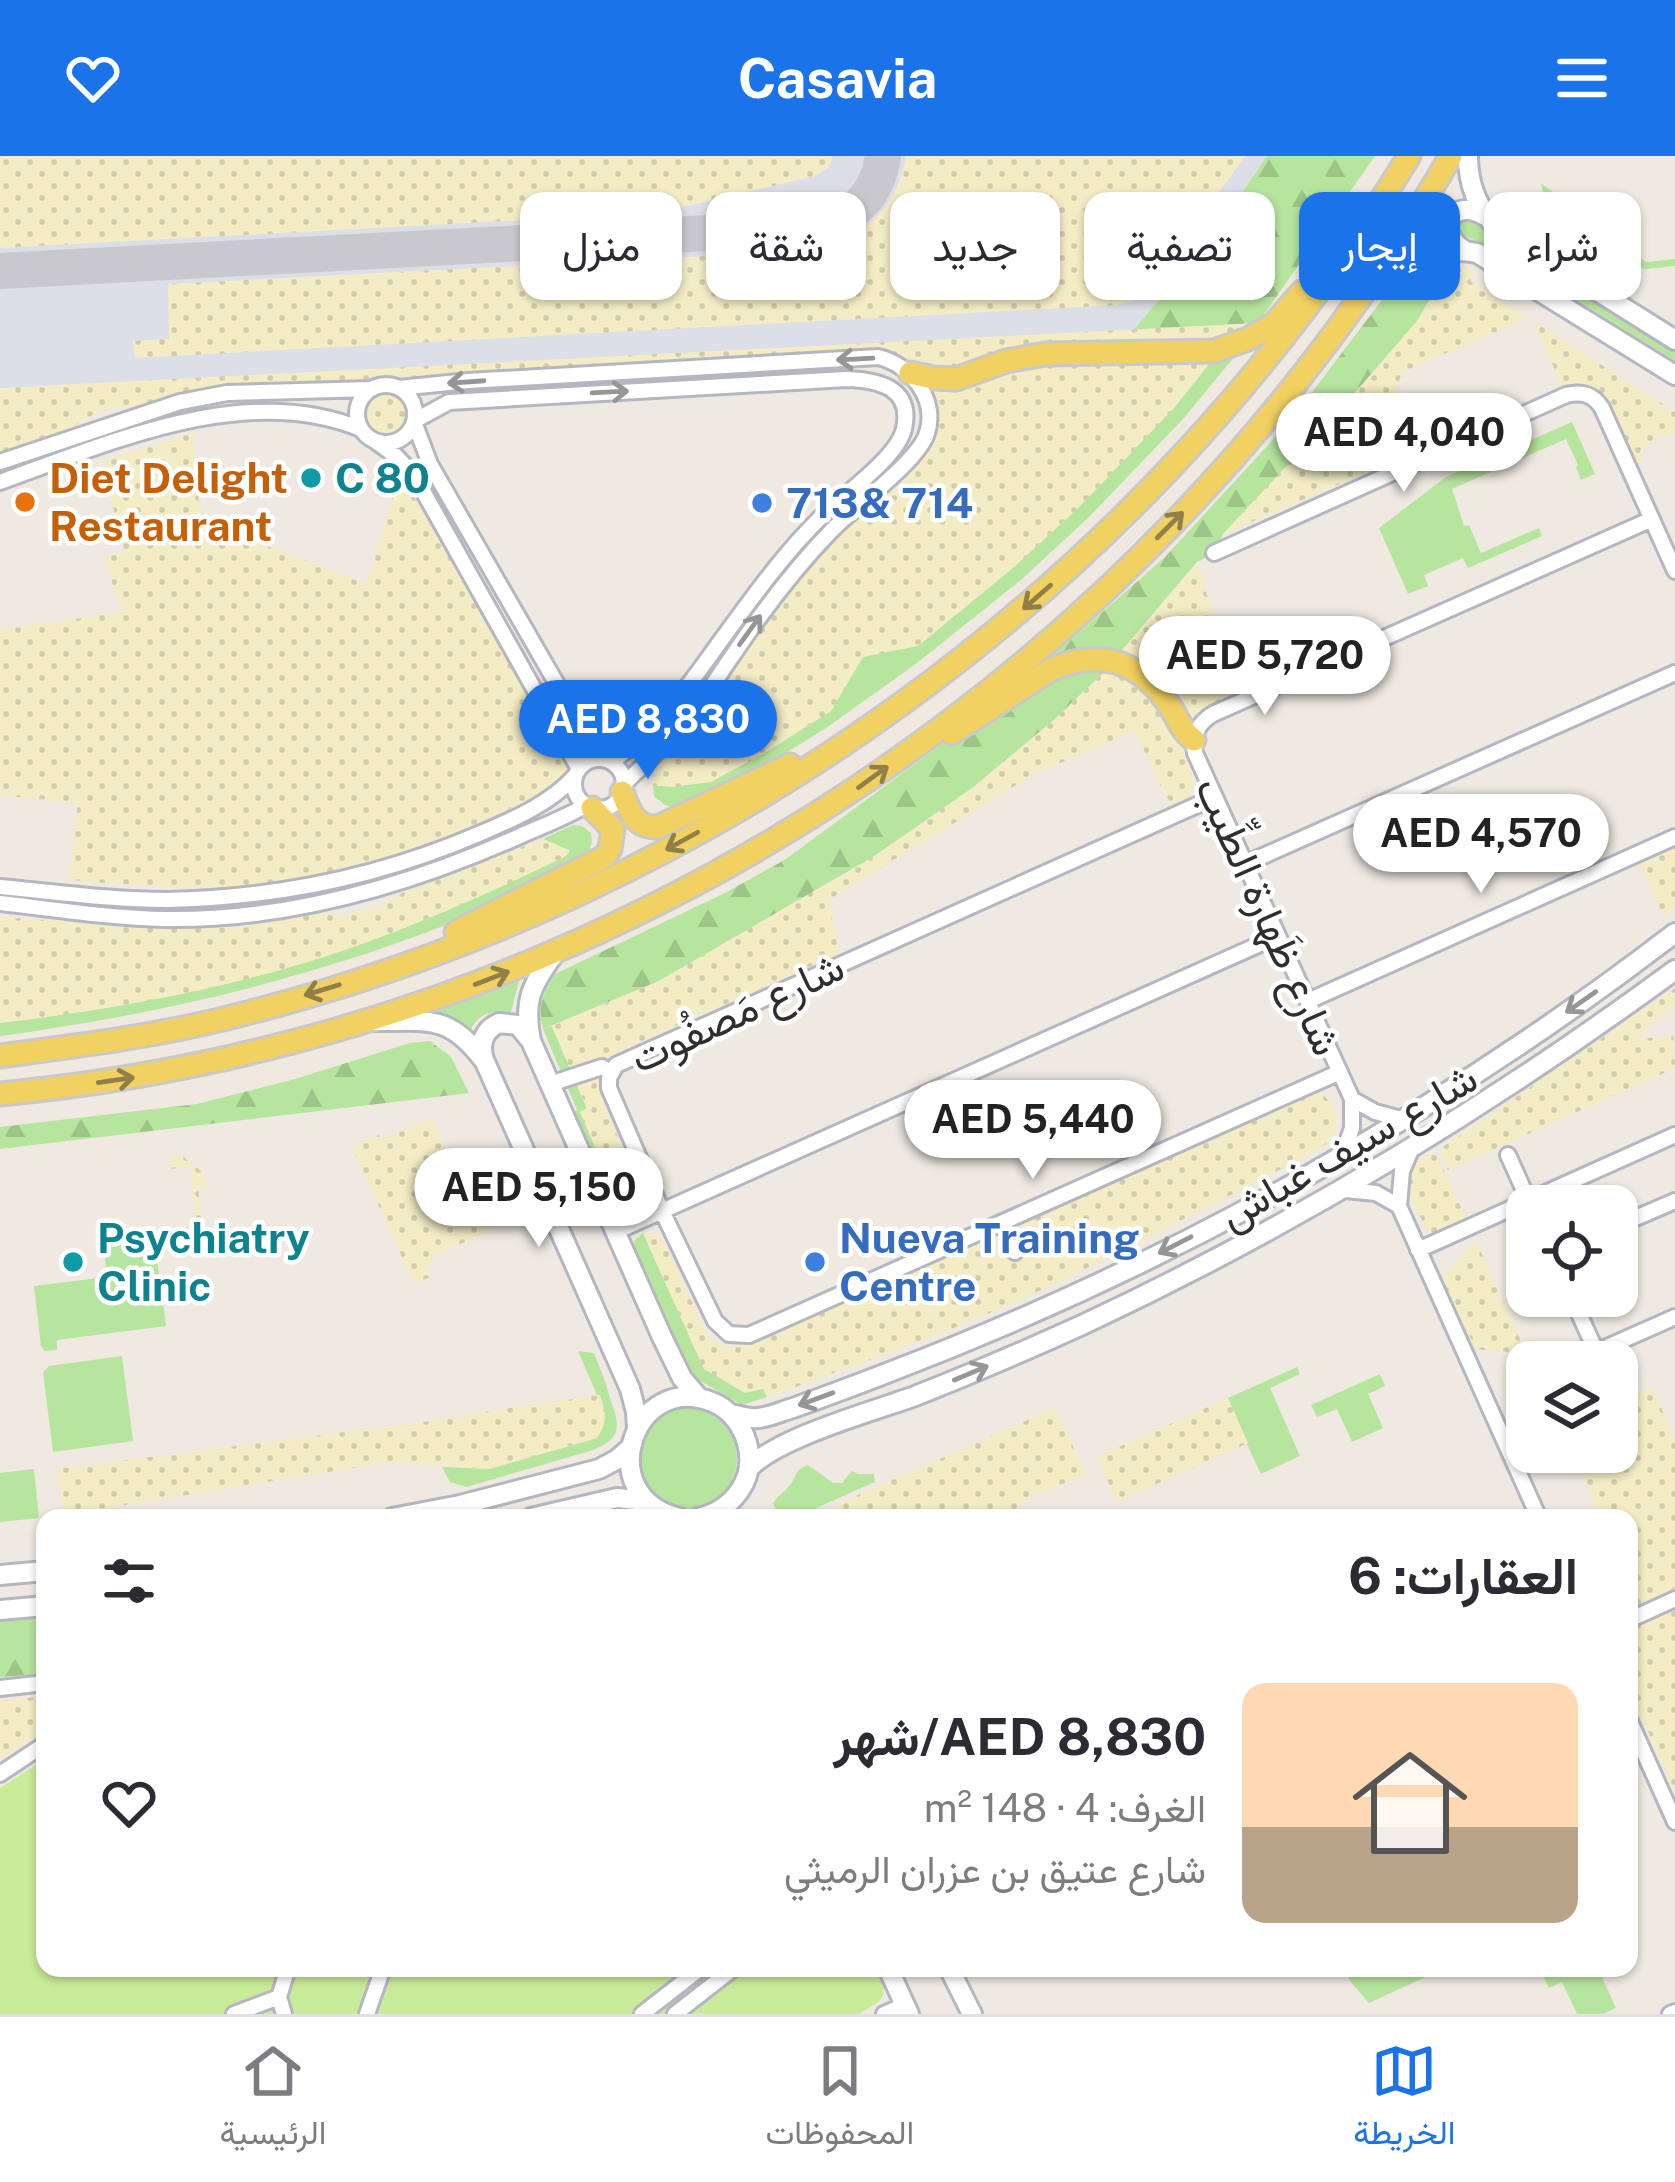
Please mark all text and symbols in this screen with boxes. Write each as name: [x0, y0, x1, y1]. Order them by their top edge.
icon: heart: [60, 45, 126, 111]
icon: menu: [1549, 45, 1615, 111]
text: Casavia: [738, 47, 937, 110]
chip: منزل: [520, 192, 682, 300]
chip: شقة: [706, 192, 866, 300]
chip: جديد: [890, 192, 1060, 300]
chip: تصفية: [1084, 192, 1275, 300]
chip: إيجار: [1299, 192, 1460, 300]
chip: شراء: [1484, 192, 1641, 300]
one-way arrow: [836, 348, 875, 371]
one-way arrow: [447, 370, 486, 393]
one-way arrow: [590, 381, 629, 404]
pin: AED 4,040: [1267, 393, 1541, 495]
text: AED 4,040: [1303, 409, 1505, 455]
place label: Diet Delight Restaurant: [49, 453, 288, 550]
place label: C 80: [335, 453, 430, 502]
marker: C 80: [298, 465, 324, 491]
place label: 713& 714: [786, 478, 973, 527]
marker: Diet Delight Restaurant: [12, 489, 38, 515]
marker: 713& 714: [749, 490, 775, 516]
one-way arrow: [1155, 511, 1183, 540]
one-way arrow: [1022, 583, 1053, 610]
one-way arrow: [737, 614, 763, 647]
pin: AED 5,720: [1128, 616, 1402, 718]
text: AED 5,720: [1166, 632, 1364, 678]
pin: AED 8,830: [511, 680, 785, 782]
text: AED 8,830: [546, 696, 750, 742]
one-way arrow: [856, 765, 889, 790]
street label: شارع ظَهارة الطِّيب: [1182, 767, 1357, 1064]
pin: AED 4,570: [1344, 794, 1618, 896]
text: AED 4,570: [1380, 810, 1582, 856]
one-way arrow: [665, 830, 700, 853]
street label: شارع مَصفُوت: [622, 941, 853, 1087]
one-way arrow: [472, 965, 509, 987]
one-way arrow: [304, 980, 342, 1002]
one-way arrow: [1565, 989, 1598, 1015]
street label: شارع سيف غباش: [1210, 1052, 1488, 1243]
one-way arrow: [96, 1068, 135, 1091]
pin: AED 5,440: [896, 1080, 1170, 1182]
text: AED 5,440: [931, 1096, 1135, 1142]
pin: AED 5,150: [402, 1148, 676, 1250]
text: AED 5,150: [441, 1164, 637, 1210]
map controls: [1506, 1185, 1638, 1473]
button: locate: [1506, 1185, 1638, 1317]
place label: Psychiatry Clinic: [97, 1213, 310, 1310]
place label: Nueva Training Centre: [839, 1213, 1139, 1310]
one-way arrow: [1157, 1235, 1193, 1258]
marker: Psychiatry Clinic: [60, 1249, 86, 1275]
marker: Nueva Training Centre: [802, 1249, 828, 1275]
button: layers: [1506, 1341, 1638, 1473]
one-way arrow: [952, 1361, 989, 1382]
one-way arrow: [799, 1390, 836, 1411]
text: العقارات: 6: [1348, 1546, 1578, 1605]
icon: filters: [96, 1548, 162, 1614]
text: AED 8,830/شهر: [833, 1707, 1206, 1766]
icon: home: [1338, 1731, 1482, 1875]
icon: heart: [96, 1770, 162, 1836]
text: الغرف: 4 · 148 m²: [924, 1785, 1206, 1831]
text: شارع عتيق بن عزران الرميثي: [784, 1846, 1206, 1892]
tab: الرئيسية: [220, 2038, 326, 2162]
tab: المحفوظات: [765, 2038, 914, 2162]
tab: الخريطة: [1353, 2038, 1455, 2162]

